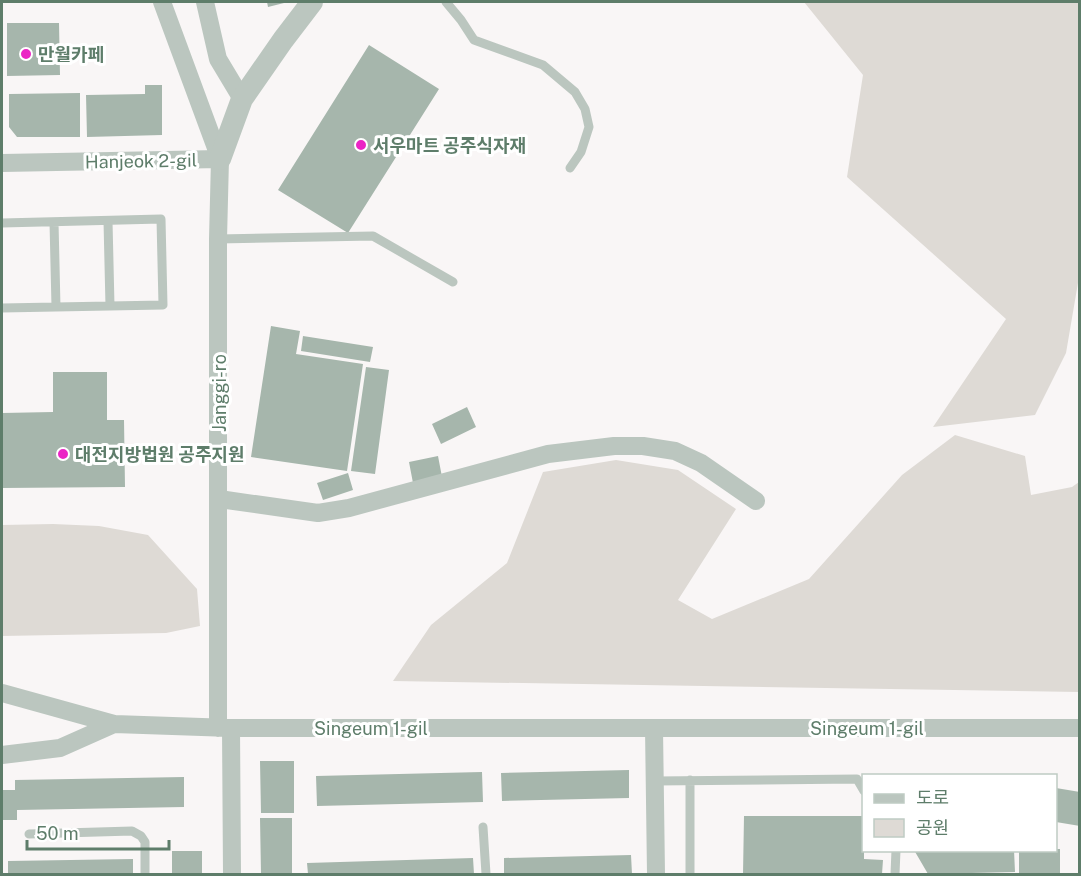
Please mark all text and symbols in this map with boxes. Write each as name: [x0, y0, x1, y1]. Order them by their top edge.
place label: 만월카페: [38, 44, 104, 65]
marker: 만월카페: [19, 47, 33, 61]
place label: 서우마트 공주식자재: [373, 135, 526, 156]
marker: 서우마트 공주식자재: [354, 138, 368, 152]
street label: Hanjeok 2-gil: [85, 150, 197, 172]
street label: Janggi-ro: [209, 354, 230, 432]
place label: 대전지방법원 공주지원: [75, 444, 245, 465]
marker: 대전지방법원 공주지원: [56, 447, 70, 461]
street label: Singeum 1-gil: [314, 718, 428, 739]
street label: Singeum 1-gil: [810, 718, 924, 739]
legend: [862, 774, 1057, 852]
text: 도로: [916, 787, 949, 808]
scale bar: [27, 813, 170, 851]
text: 공원: [916, 817, 949, 838]
text: 50 m: [36, 823, 79, 844]

